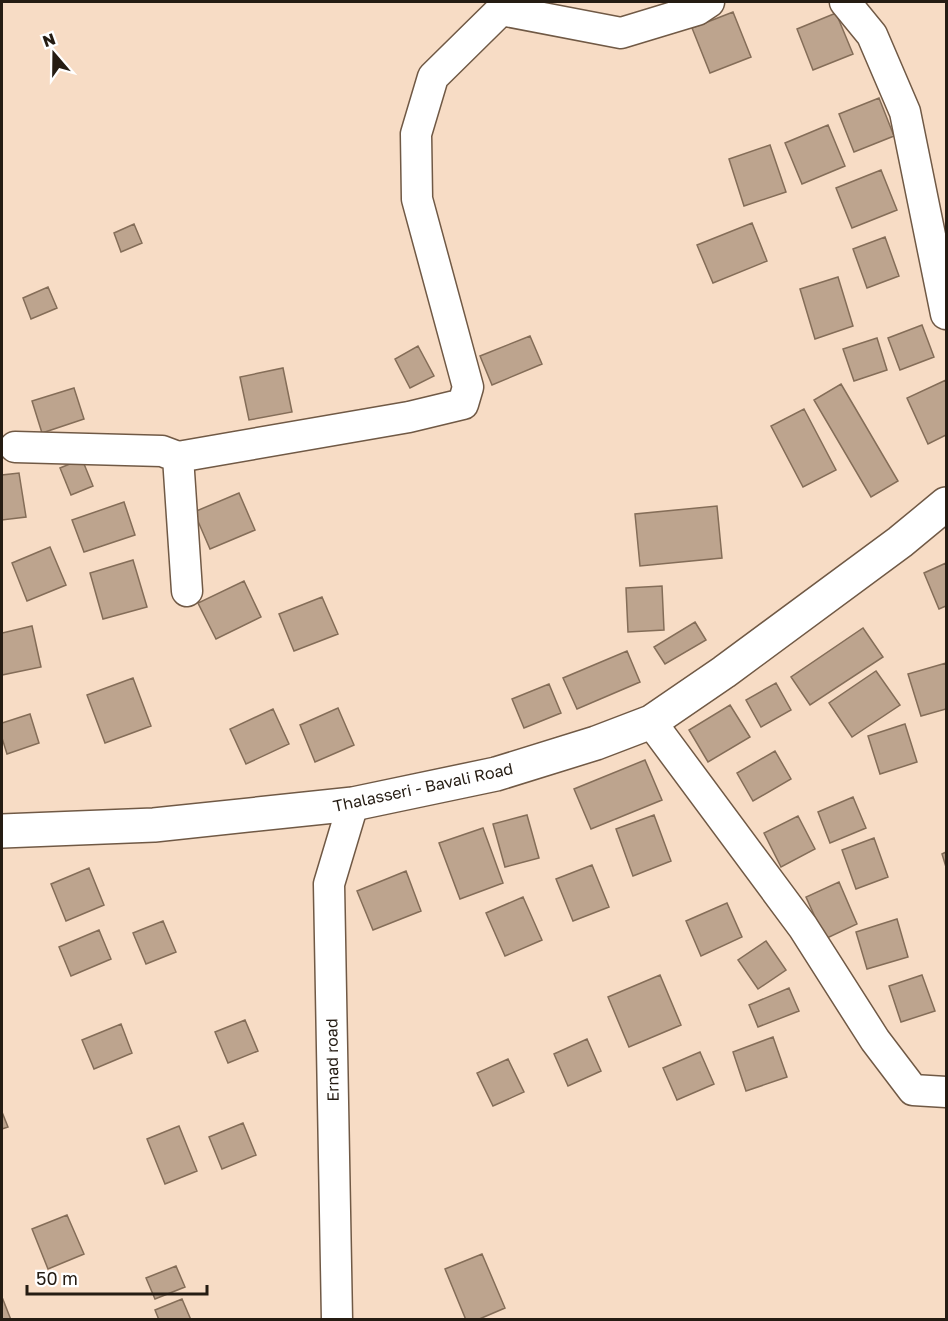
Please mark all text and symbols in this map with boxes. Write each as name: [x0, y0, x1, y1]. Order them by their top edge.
north arrow: [24, 24, 84, 84]
text: N: [40, 28, 58, 51]
street label: Thalasseri - Bavali Road: [331, 758, 515, 816]
street label: Ernad road: [321, 1018, 343, 1102]
scale bar: [27, 1258, 207, 1296]
text: 50 m: [36, 1267, 78, 1289]

